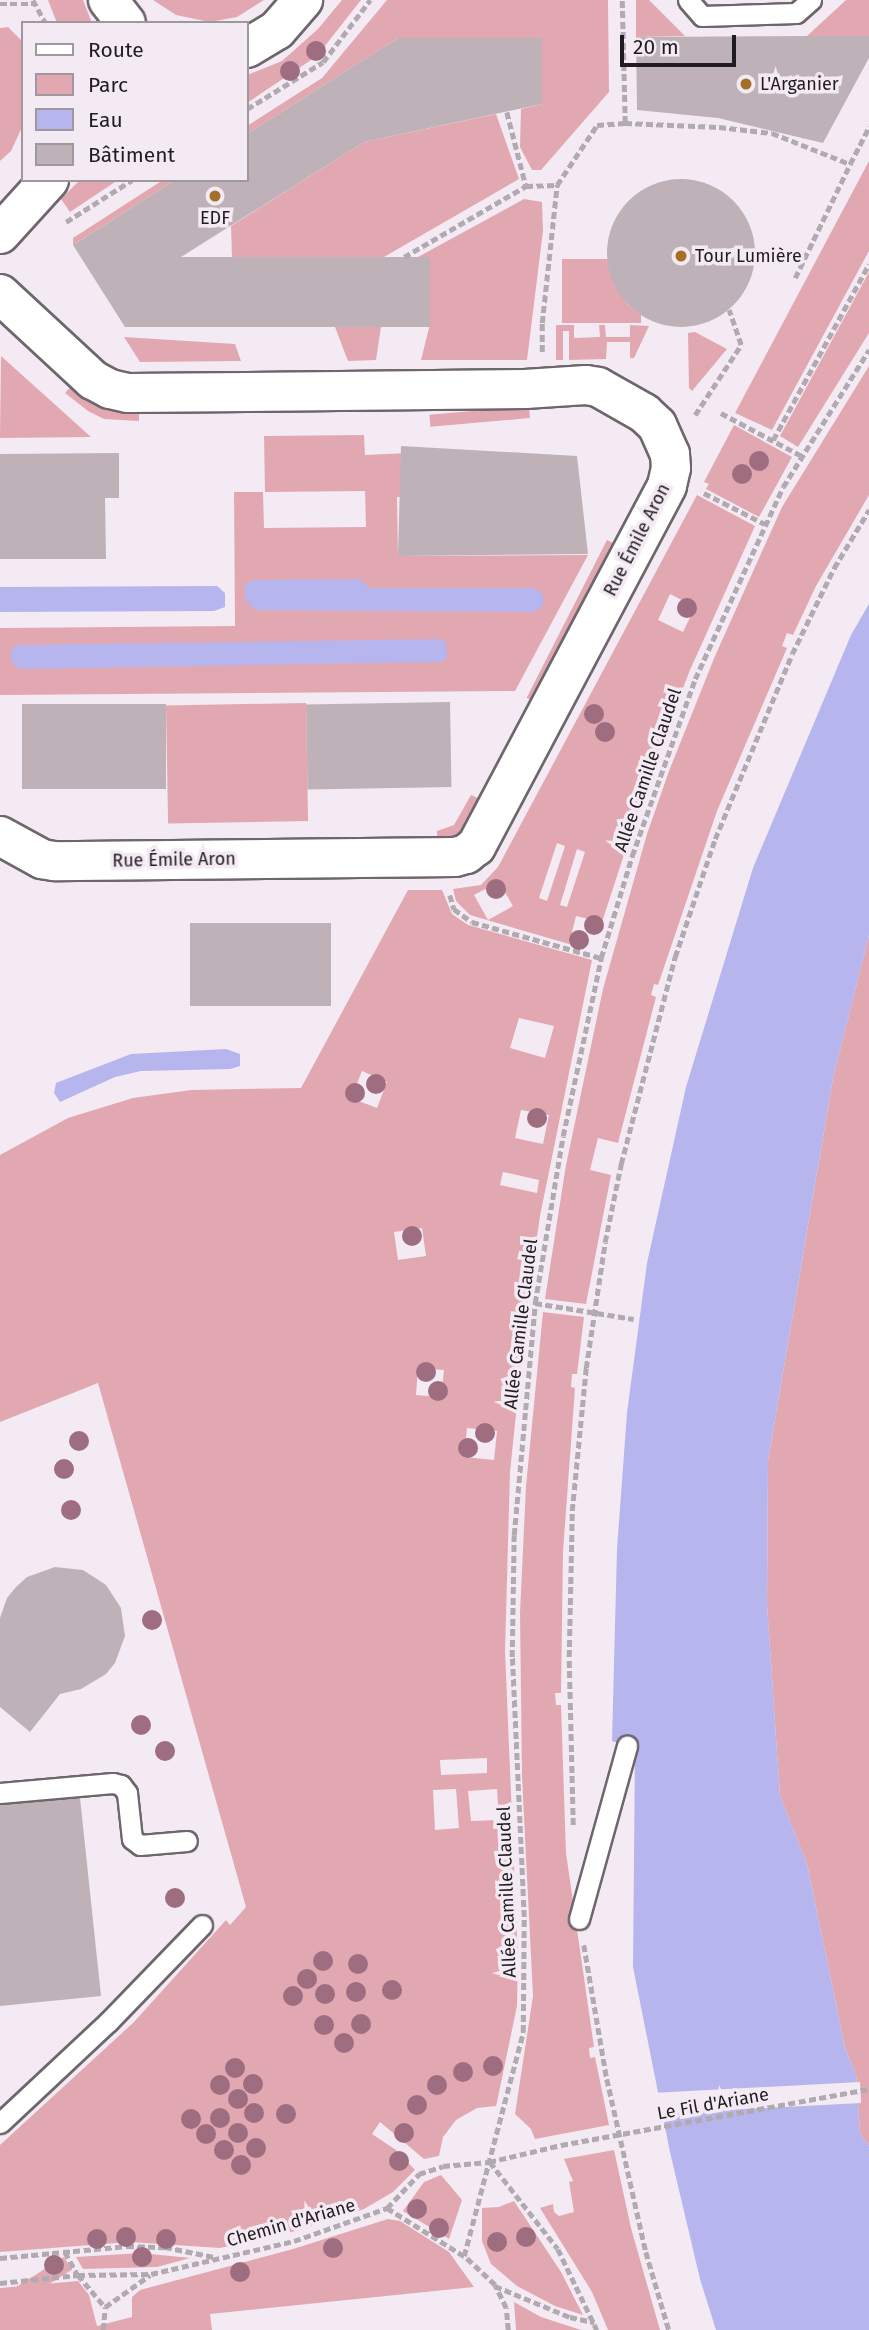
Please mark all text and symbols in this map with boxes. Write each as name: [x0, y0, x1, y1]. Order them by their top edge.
legend: [21, 21, 248, 182]
scale bar: [624, 21, 740, 65]
text: 20 m: [633, 34, 679, 60]
text: Route: [88, 37, 144, 63]
text: Parc: [88, 72, 128, 98]
place label: L'Arganier: [760, 73, 839, 95]
marker: L'Arganier: [738, 76, 754, 92]
text: Eau: [88, 107, 123, 133]
text: Bâtiment: [88, 142, 175, 168]
marker: EDF: [207, 188, 223, 204]
place label: EDF: [200, 207, 230, 229]
place label: Tour Lumière: [695, 245, 802, 267]
marker: Tour Lumière: [673, 248, 689, 264]
street label: Rue Émile Aron: [599, 480, 675, 600]
street label: Allée Camille Claudel: [610, 685, 686, 855]
street label: Rue Émile Aron: [112, 848, 236, 872]
street label: Allée Camille Claudel: [500, 1238, 542, 1410]
street label: Allée Camille Claudel: [493, 1806, 521, 1978]
street label: Le Fil d'Ariane: [655, 2084, 771, 2124]
street label: Chemin d'Ariane: [224, 2194, 358, 2252]

